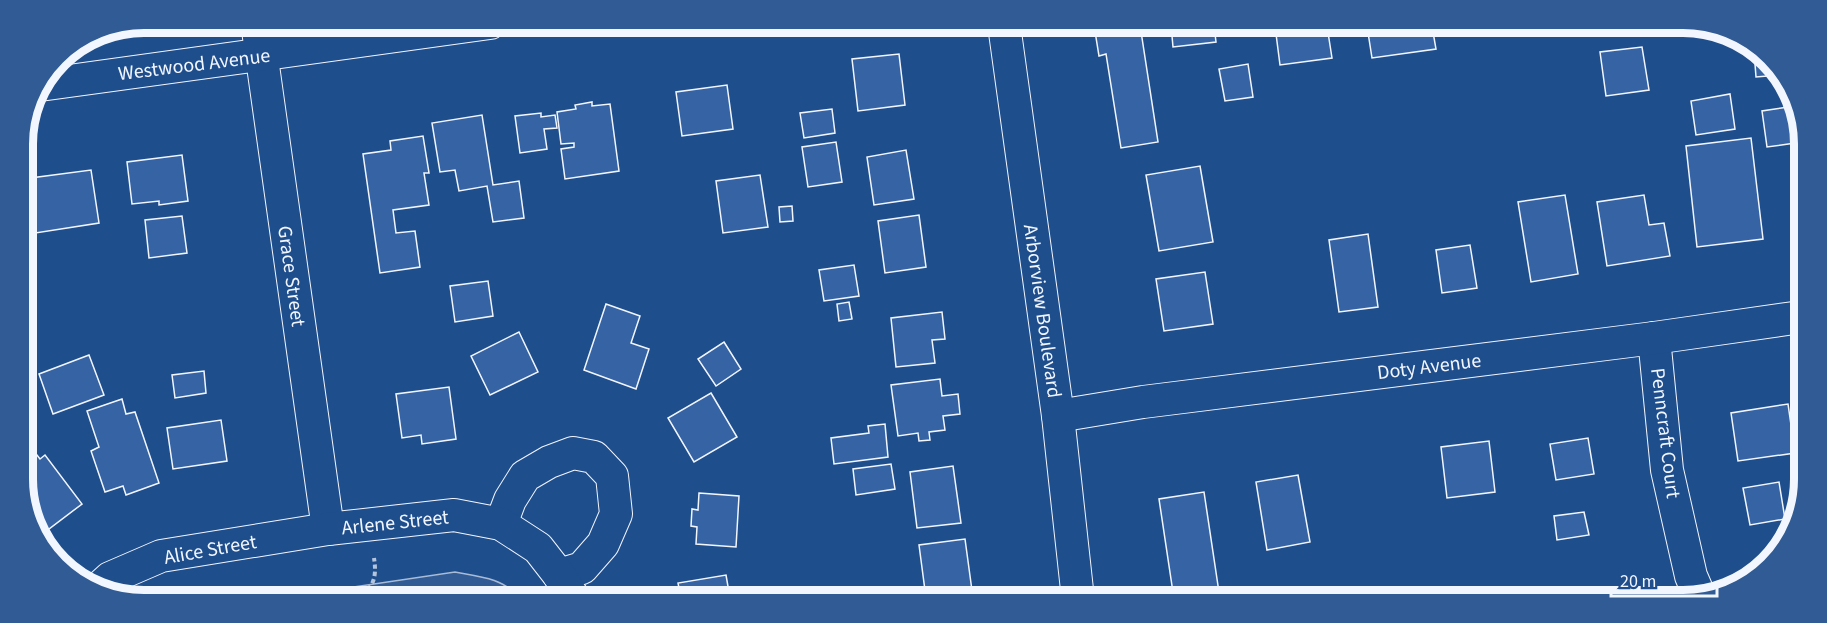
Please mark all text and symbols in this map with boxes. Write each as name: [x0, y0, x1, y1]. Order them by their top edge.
street label: Westwood Avenue: [116, 42, 272, 88]
street label: Arborview Boulevard: [1016, 222, 1068, 400]
street label: Grace Street: [270, 224, 312, 329]
street label: Doty Avenue: [1376, 347, 1483, 387]
street label: Penncraft Court: [1643, 366, 1687, 500]
street label: Arlene Street: [340, 503, 450, 543]
street label: Alice Street: [162, 528, 259, 572]
scale bar: [1611, 560, 1718, 598]
text: 20 m: [1620, 569, 1656, 594]

